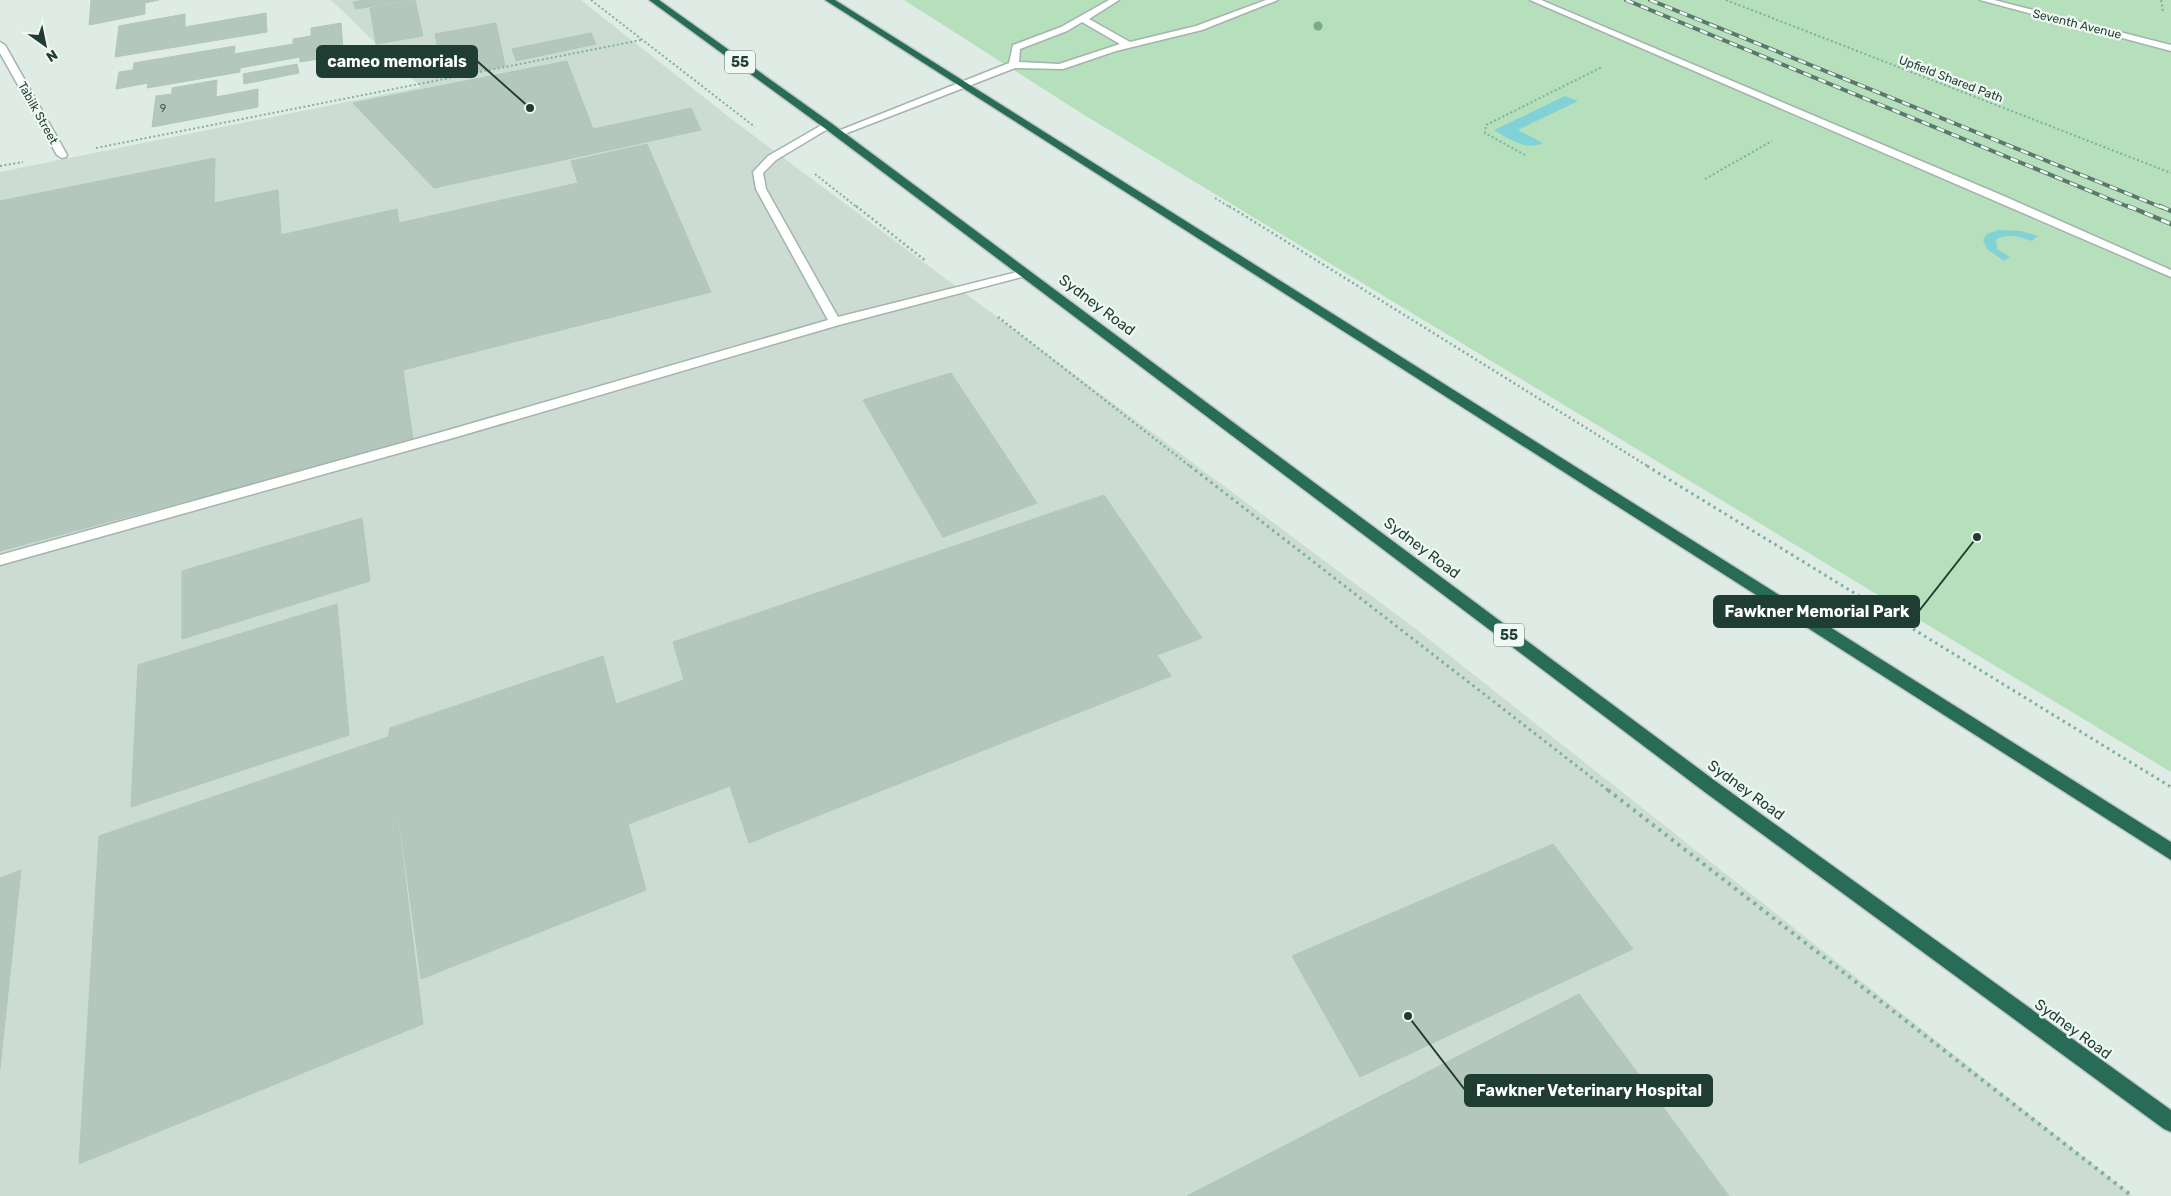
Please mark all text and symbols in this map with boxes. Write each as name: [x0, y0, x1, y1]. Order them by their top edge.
street label: Seventh Avenue: [2031, 6, 2123, 42]
north arrow: [20, 20, 70, 70]
text: N: [43, 46, 61, 65]
callout: cameo memorials: [317, 46, 477, 77]
road number: 55: [725, 51, 755, 74]
text: cameo memorials: [327, 52, 467, 71]
street label: Upfield Shared Path: [1897, 53, 2005, 105]
street label: Tabilk Street: [15, 79, 61, 147]
house number: 9: [160, 102, 166, 115]
street label: Sydney Road: [1055, 271, 1139, 339]
street label: Sydney Road: [1380, 514, 1464, 582]
callout: Fawkner Memorial Park: [1714, 596, 1919, 627]
text: Fawkner Memorial Park: [1725, 602, 1910, 621]
road number: 55: [1494, 624, 1524, 646]
street label: Sydney Road: [1704, 756, 1788, 824]
street label: Sydney Road: [2031, 995, 2115, 1063]
callout: Fawkner Veterinary Hospital: [1465, 1075, 1712, 1106]
text: Fawkner Veterinary Hospital: [1476, 1081, 1702, 1100]

